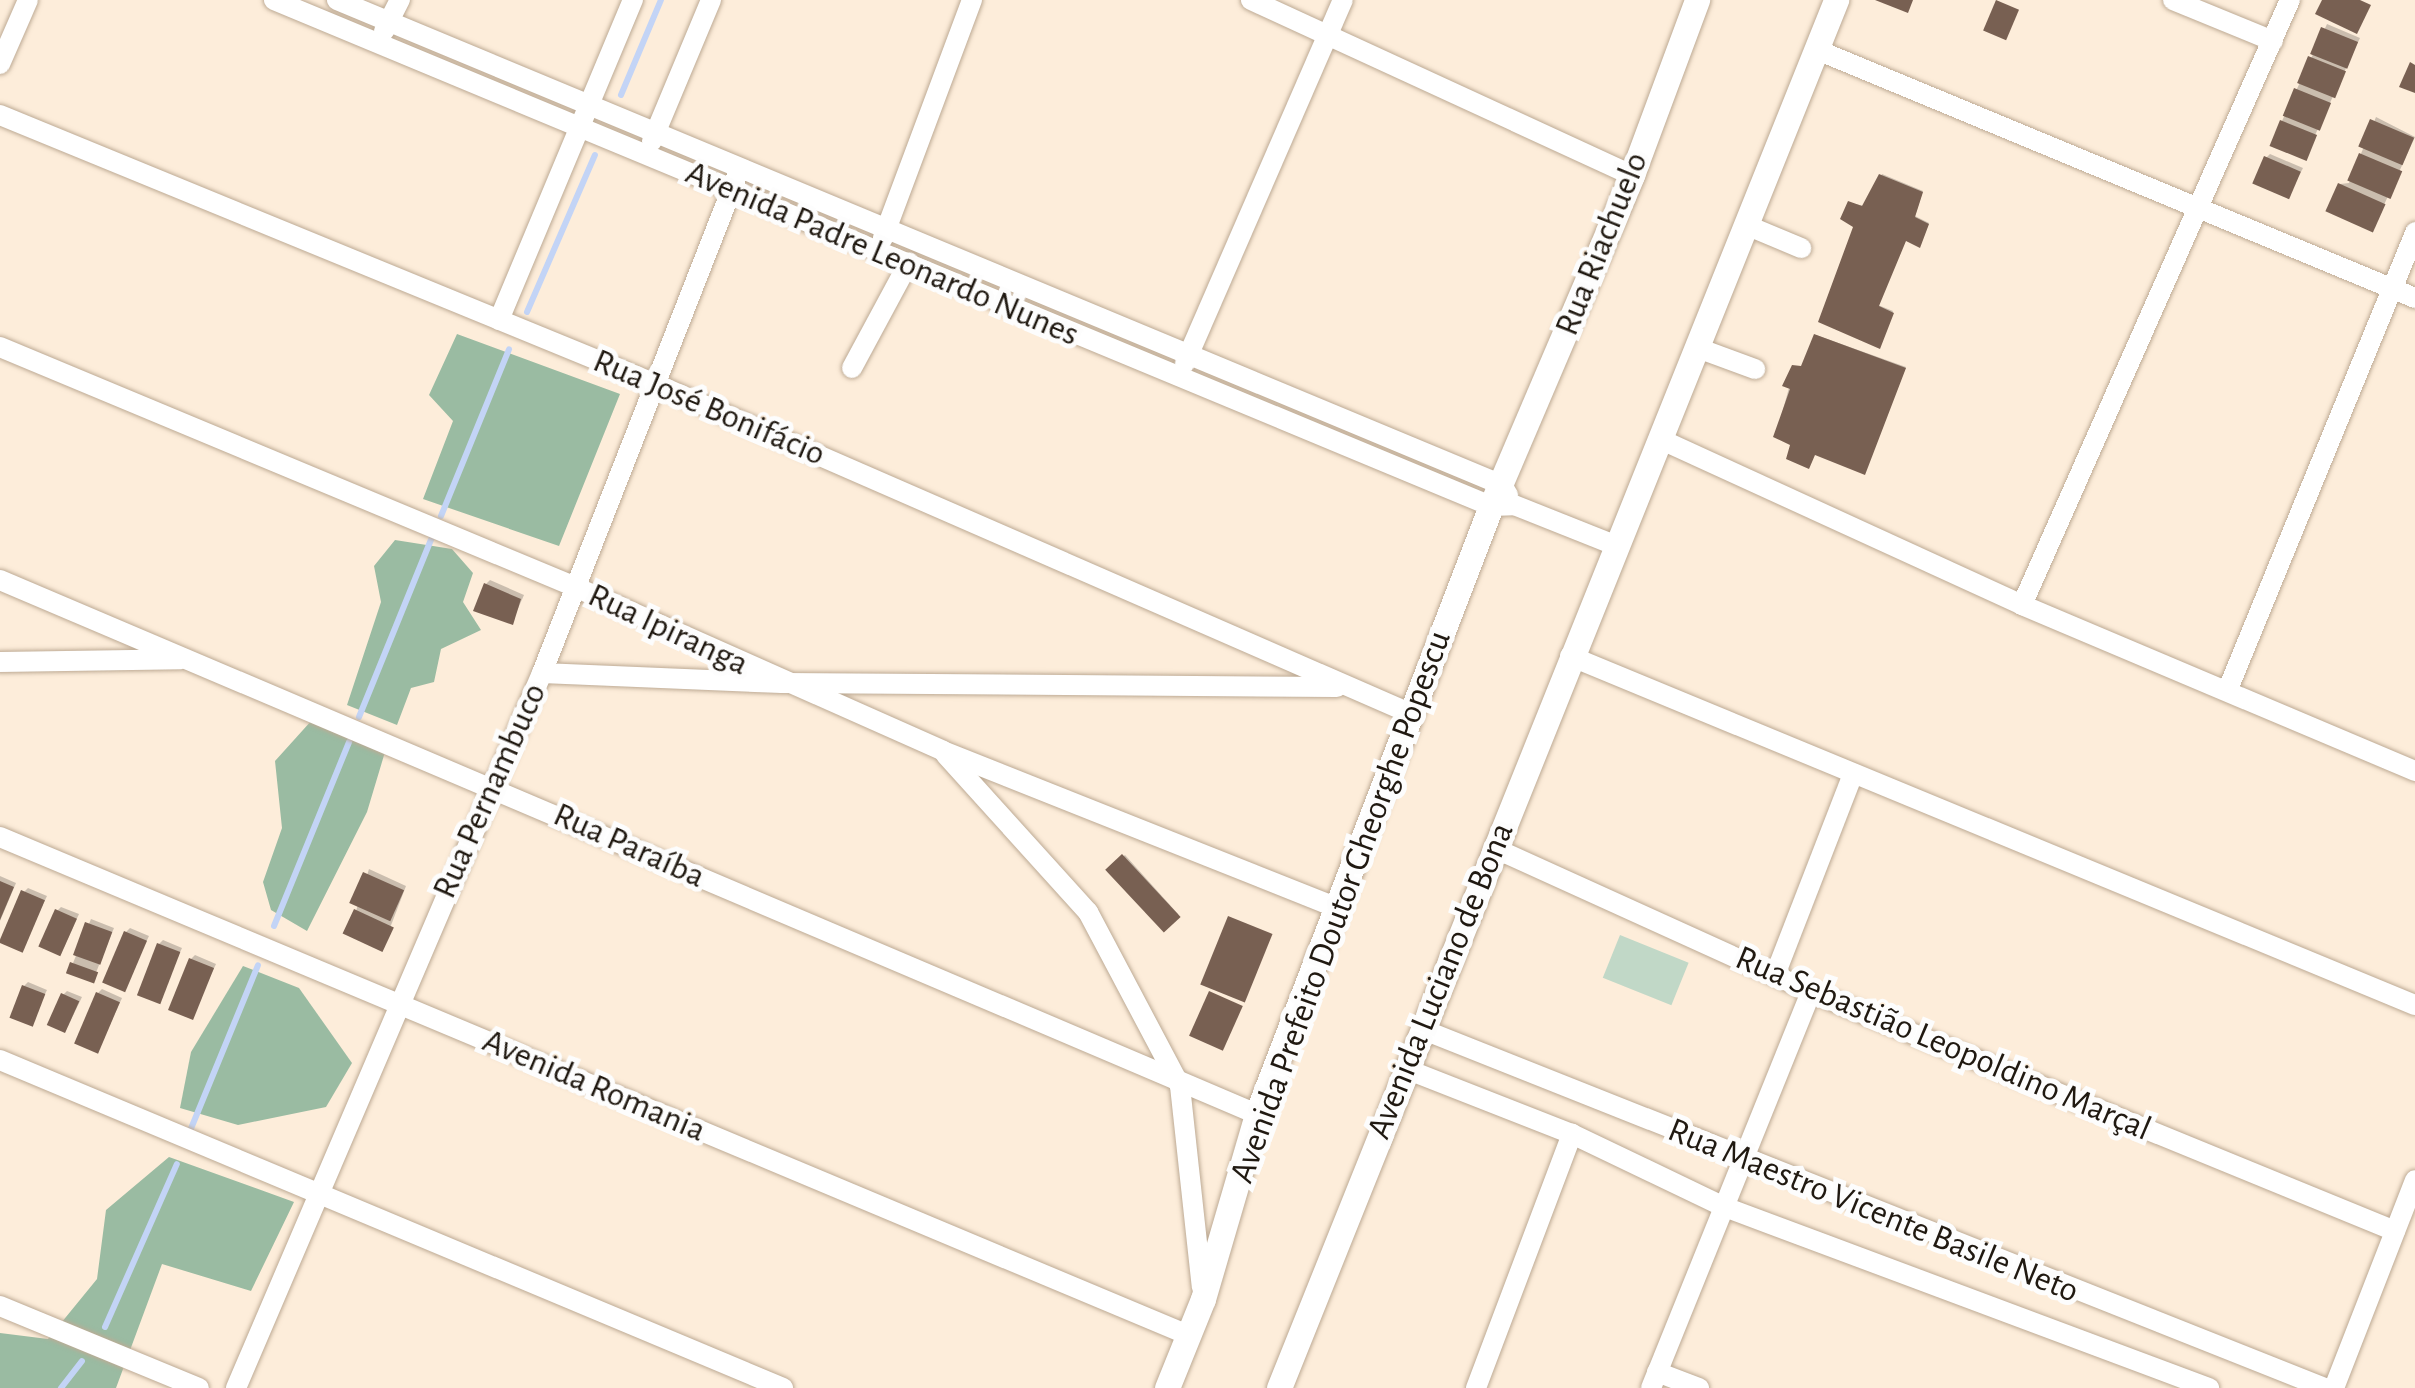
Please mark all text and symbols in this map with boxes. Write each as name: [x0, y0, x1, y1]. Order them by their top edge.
street label: Rua Riachuelo: [1546, 146, 1658, 342]
street label: Avenida Padre Leonardo Nunes: [679, 152, 1085, 356]
street label: Rua José Bonifácio: [587, 340, 831, 476]
street label: Rua Ipiranga: [581, 575, 755, 685]
street label: Avenida Prefeito Doutor Gheorghe Popescu: [1221, 625, 1461, 1189]
street label: Rua Pernambuco: [424, 677, 556, 905]
street label: Rua Paraíba: [547, 794, 711, 898]
street label: Avenida Luciano de Bona: [1358, 817, 1524, 1145]
street label: Rua Sebastião Leopoldino Marçal: [1729, 937, 2157, 1151]
street label: Avenida Romania: [476, 1020, 712, 1152]
street label: Rua Maestro Vicente Basile Neto: [1662, 1109, 2084, 1313]

